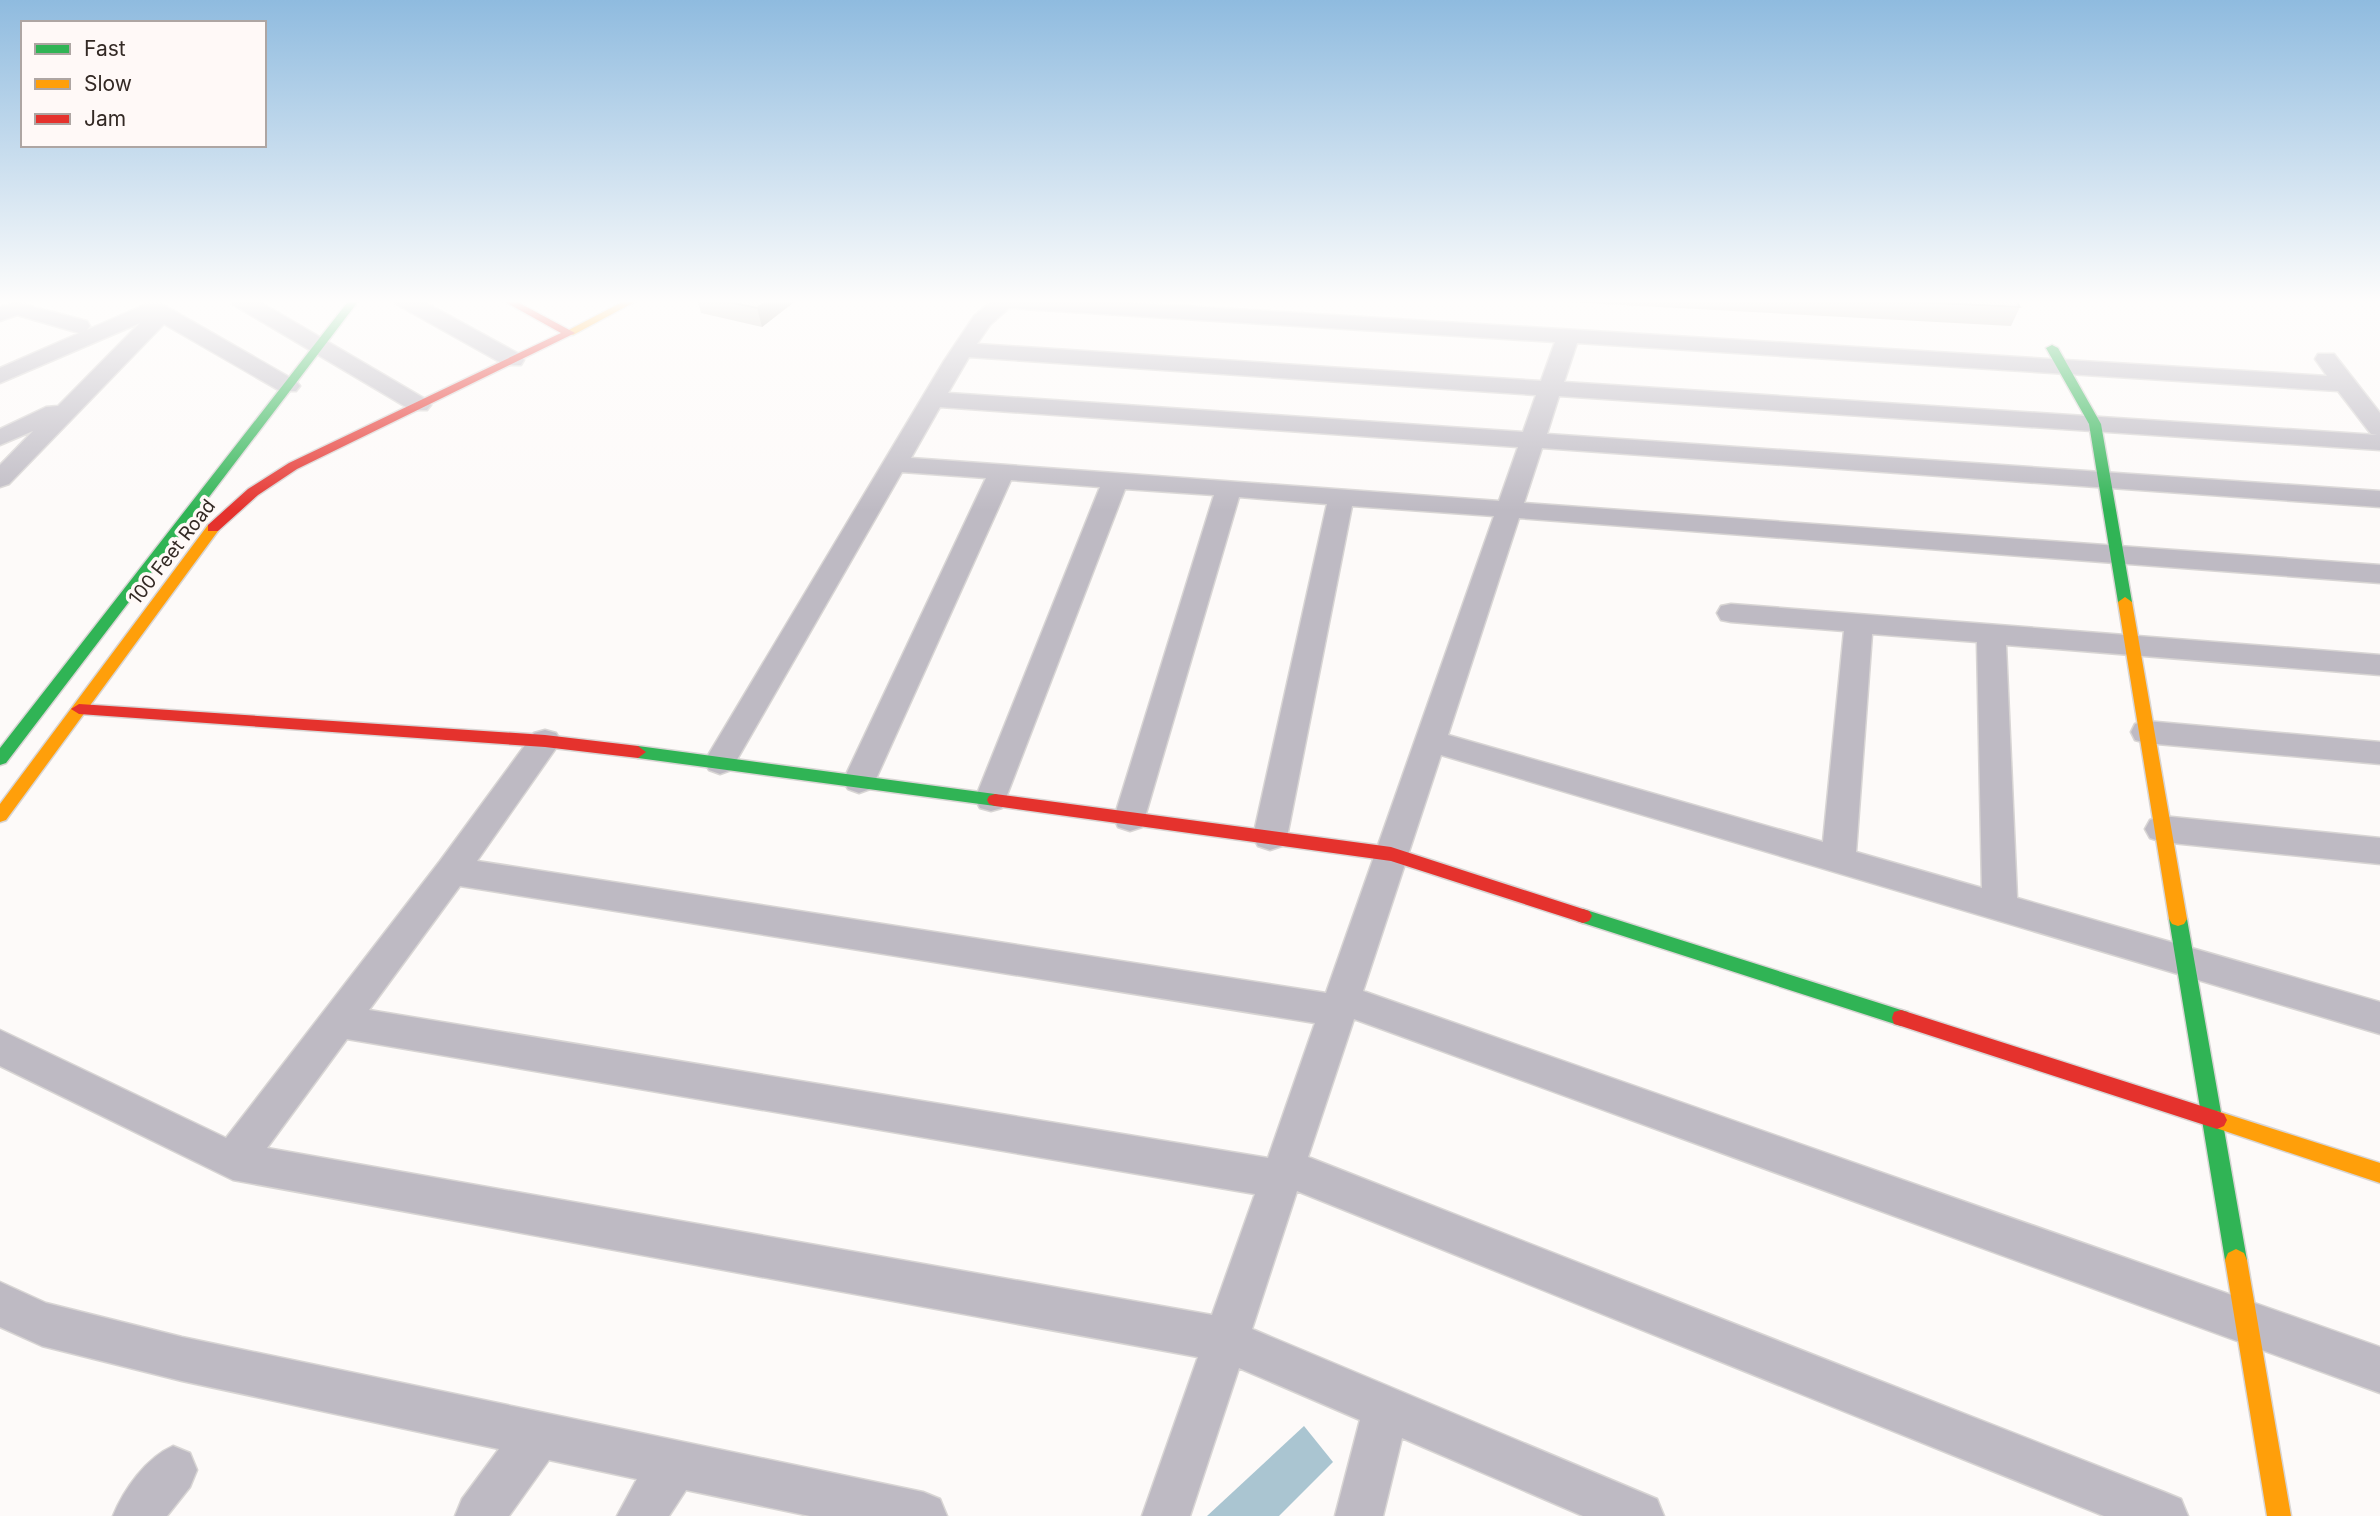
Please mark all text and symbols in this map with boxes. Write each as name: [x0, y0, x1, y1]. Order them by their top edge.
legend: [21, 21, 266, 147]
text: Fast: [84, 36, 126, 61]
text: Slow: [84, 71, 132, 96]
text: Jam: [84, 106, 126, 131]
street label: 100 Feet Road: [124, 495, 220, 609]

